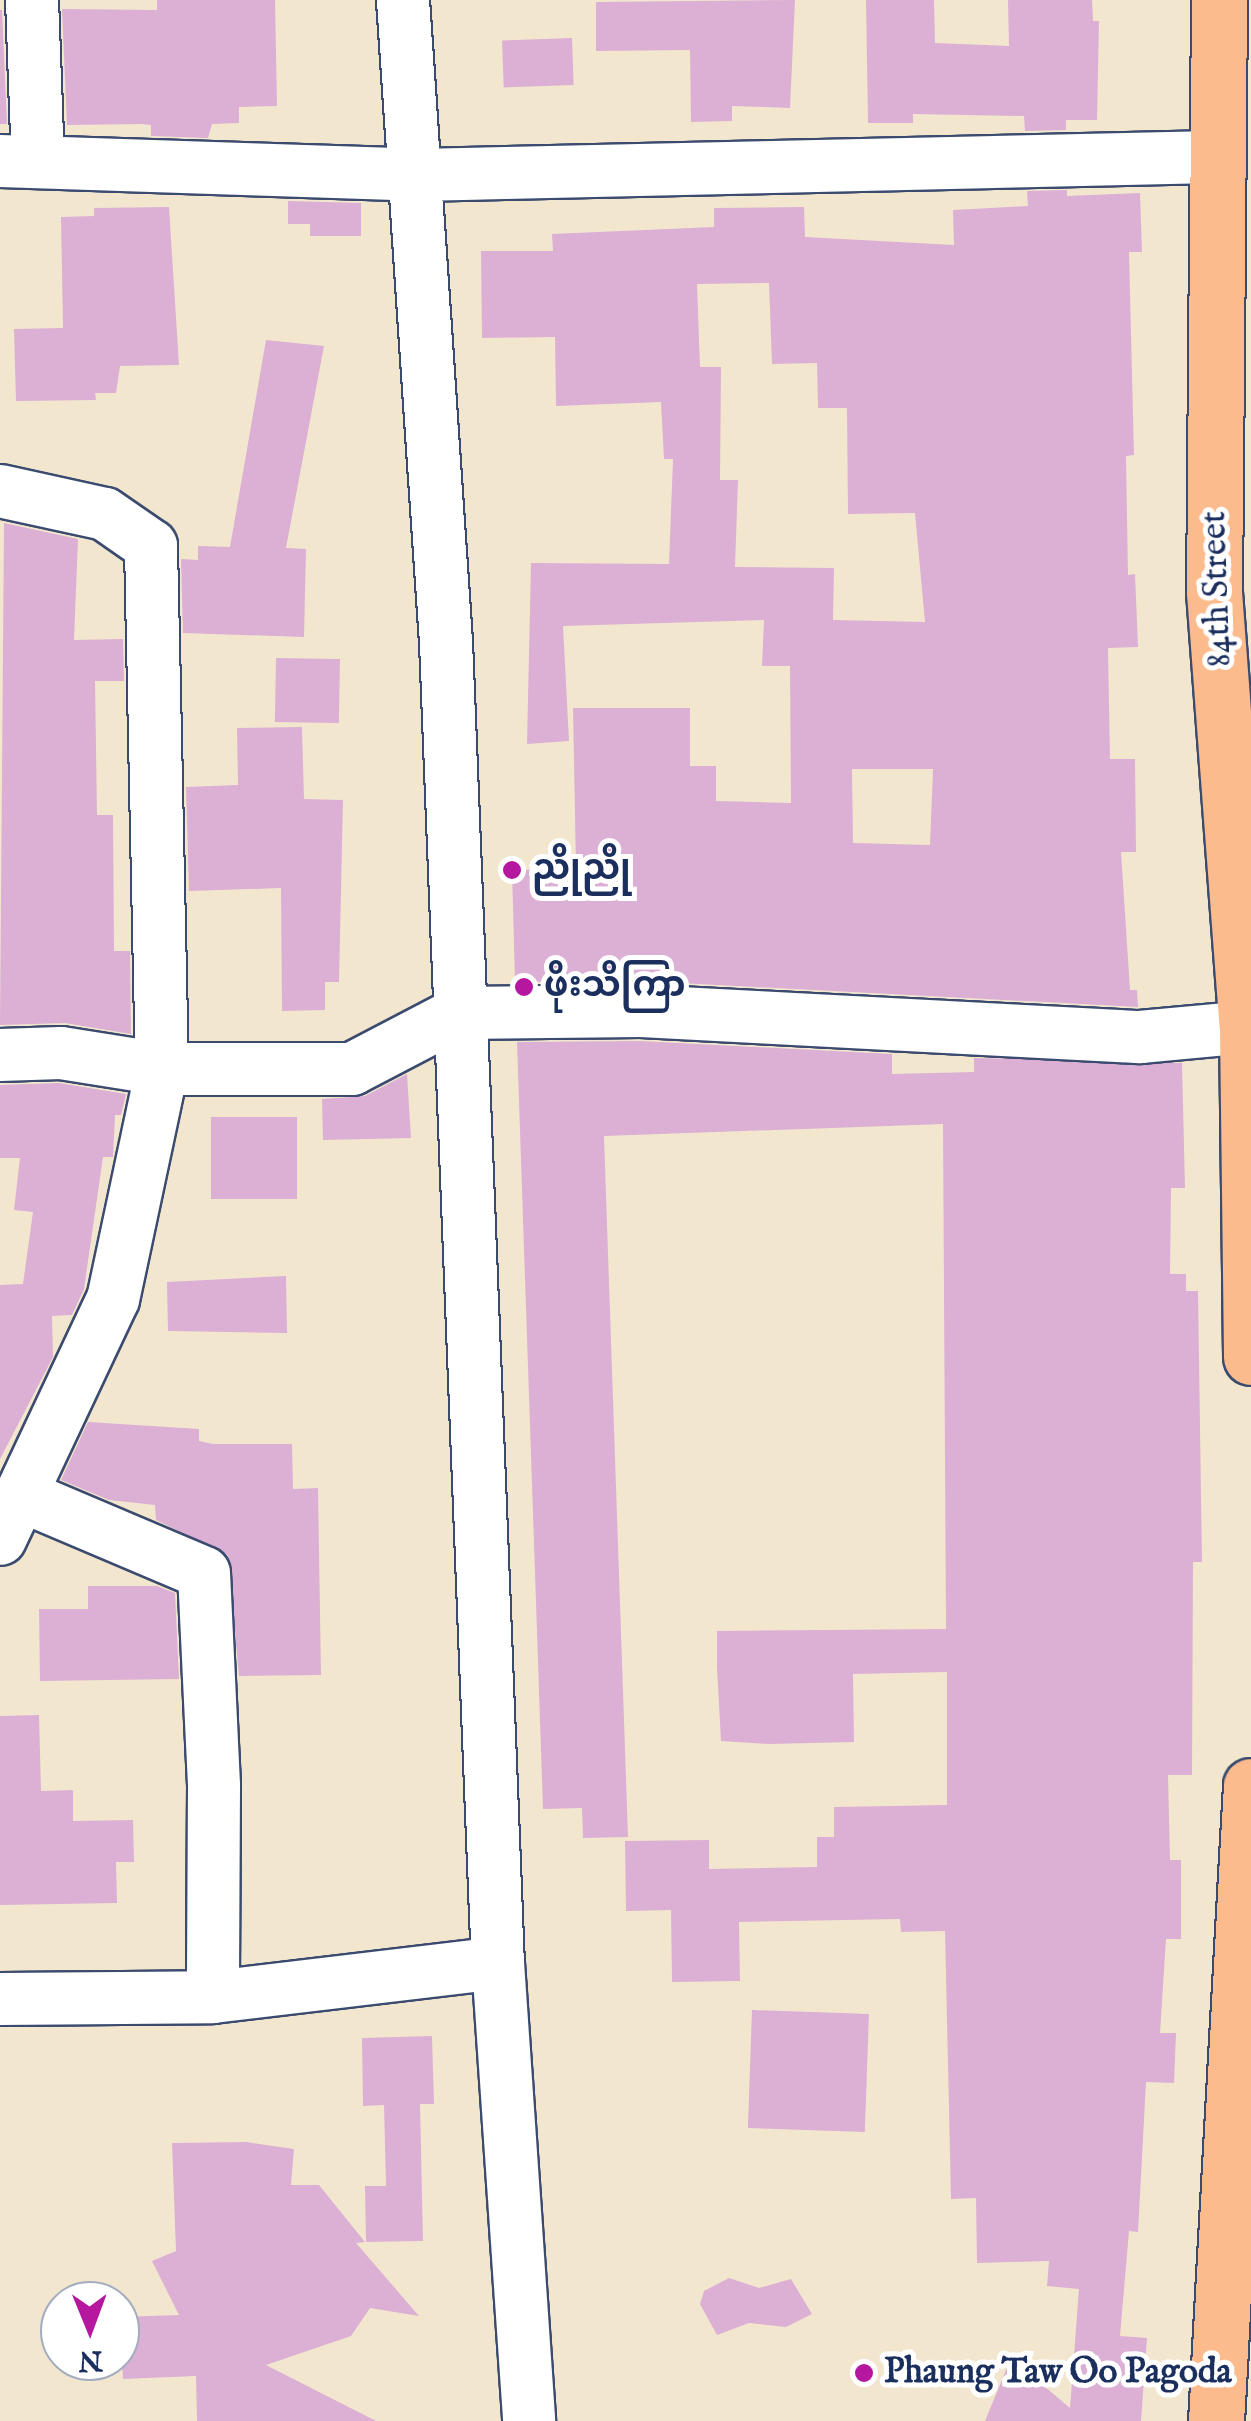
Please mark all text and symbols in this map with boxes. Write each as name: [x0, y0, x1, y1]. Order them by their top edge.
street label: 84th Street: [1194, 510, 1242, 668]
place label: ညိုညို: [532, 849, 632, 891]
marker: ညိုညို: [501, 859, 523, 881]
place label: ဖိုးသိကြာ: [544, 966, 686, 1008]
marker: ဖိုးသိကြာ: [513, 976, 535, 998]
north arrow: [40, 2281, 140, 2381]
text: N: [78, 2342, 103, 2377]
place label: Phaung Taw Oo Pagoda: [884, 2352, 1232, 2394]
marker: Phaung Taw Oo Pagoda: [853, 2362, 875, 2384]

